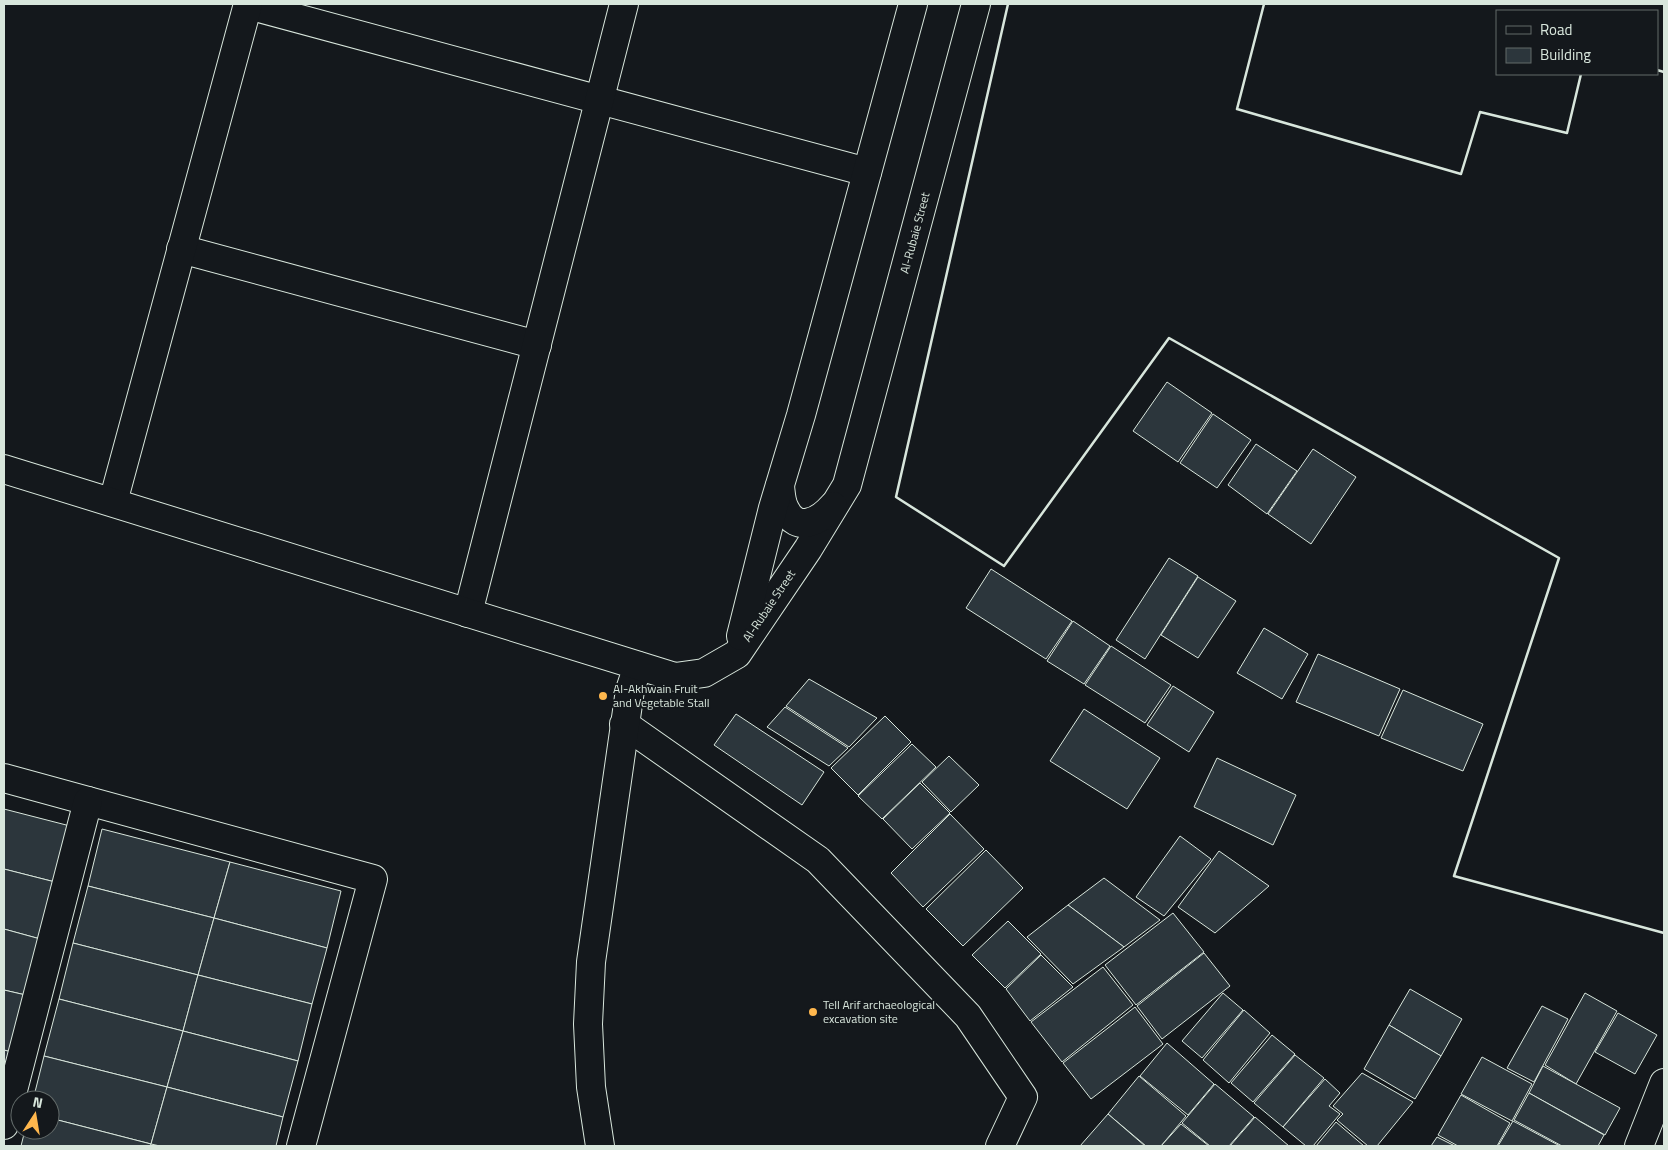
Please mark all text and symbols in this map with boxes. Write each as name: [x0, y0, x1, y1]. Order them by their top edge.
legend: [1496, 10, 1658, 75]
text: Road: [1540, 18, 1572, 41]
text: Building: [1540, 43, 1591, 66]
street label: Al-Rubaie Street: [895, 189, 935, 276]
street label: Al-Rubaie Street: [737, 565, 800, 646]
place label: Al-Akhwain Fruit and Vegetable Stall: [613, 679, 709, 712]
marker: Al-Akhwain Fruit and Vegetable Stall: [597, 690, 609, 702]
place label: Tell Arif archaeological excavation site: [823, 995, 935, 1028]
marker: Tell Arif archaeological excavation site: [807, 1006, 819, 1018]
north arrow: [10, 1090, 60, 1140]
text: N: [31, 1091, 45, 1113]

